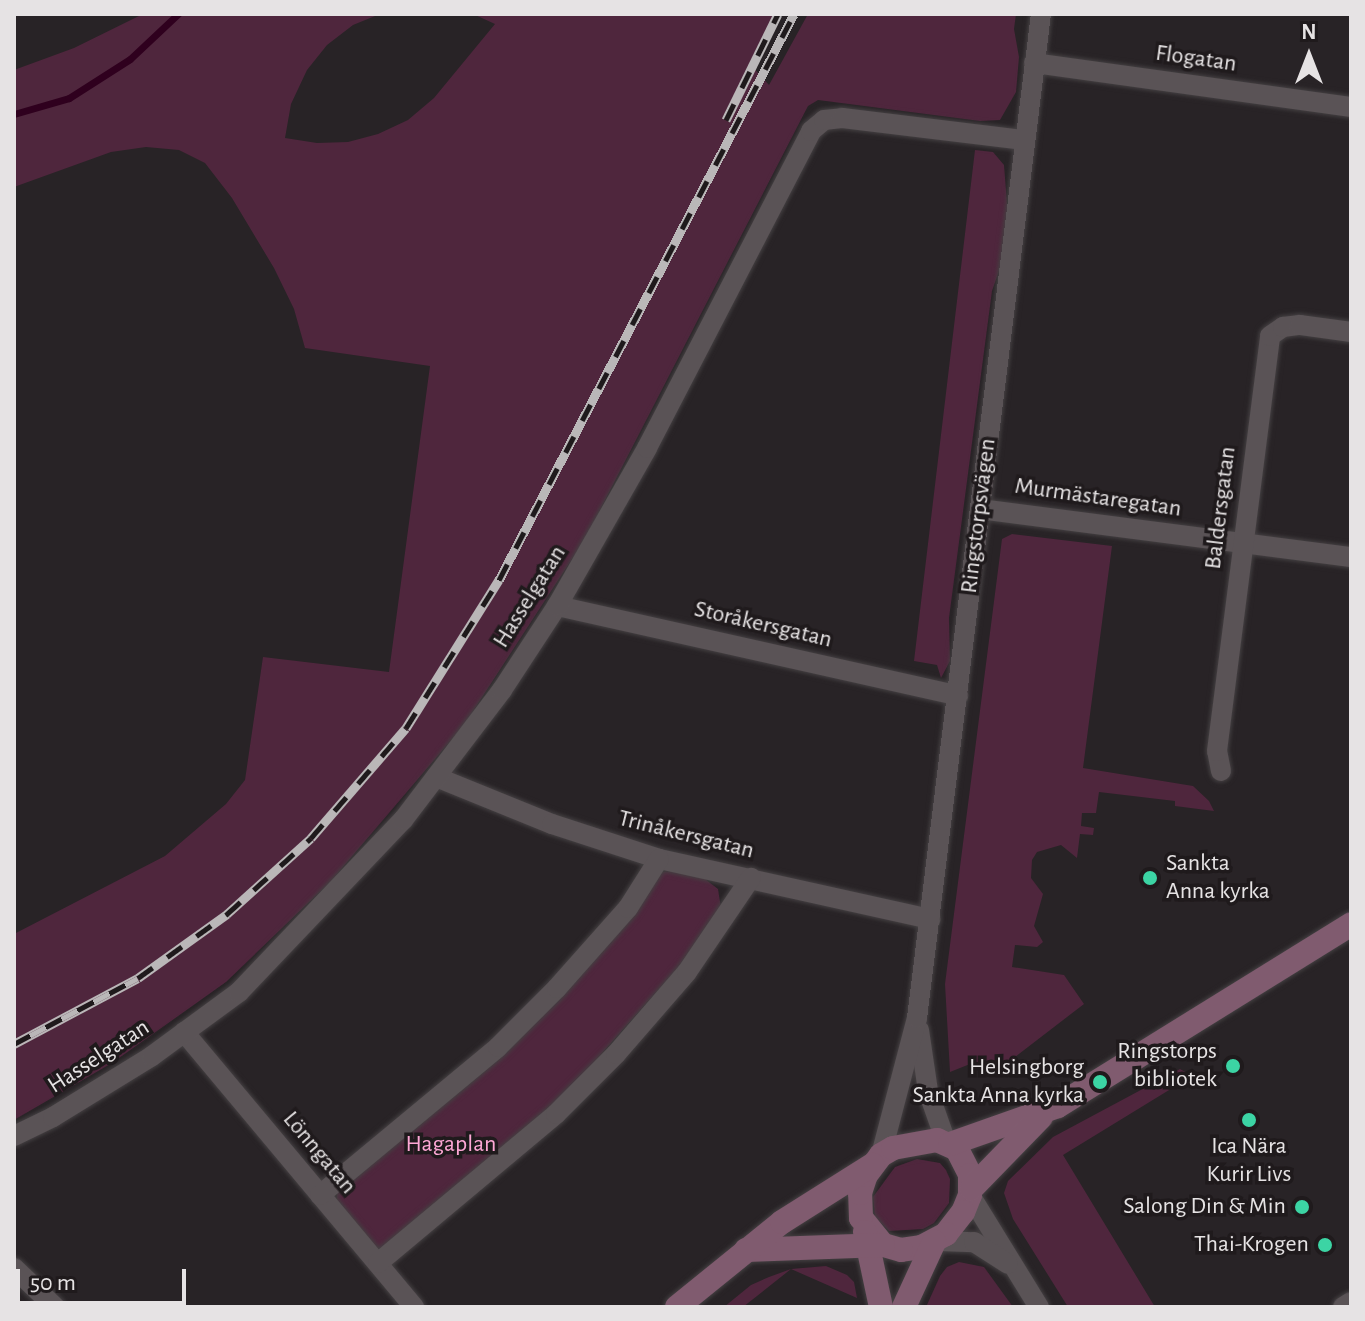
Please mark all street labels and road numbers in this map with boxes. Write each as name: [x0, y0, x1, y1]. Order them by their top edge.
street label: Flogatan: [1154, 39, 1238, 79]
street label: Ringstorpsvägen: [955, 437, 1003, 595]
street label: Baldersgatan: [1199, 445, 1243, 571]
street label: Murmästaregatan: [1013, 472, 1183, 524]
street label: Hasselgatan: [487, 541, 573, 653]
street label: Storåkersgatan: [691, 595, 835, 655]
street label: Trinåkersgatan: [615, 804, 757, 866]
street label: Hasselgatan: [43, 1014, 155, 1100]
street label: Lönngatan: [276, 1106, 362, 1200]

